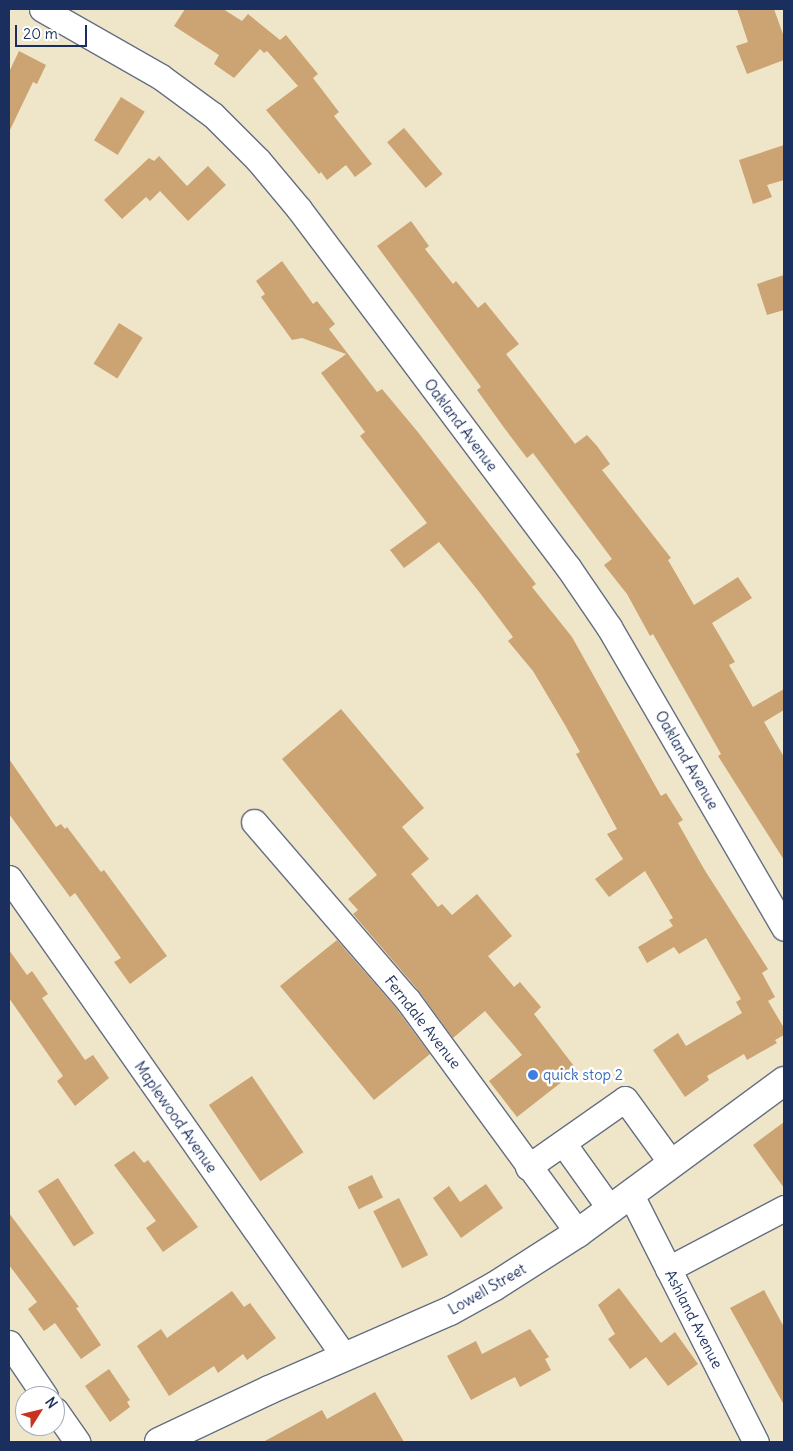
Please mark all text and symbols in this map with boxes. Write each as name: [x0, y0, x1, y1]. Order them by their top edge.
scale bar: [18, 15, 90, 47]
text: 20 m: [23, 24, 58, 43]
street label: Oakland Avenue: [420, 375, 502, 475]
street label: Oakland Avenue: [651, 707, 723, 813]
street label: Ferndale Avenue: [381, 972, 465, 1072]
street label: Maplewood Avenue: [131, 1058, 221, 1176]
place label: quick stop 2: [543, 1066, 623, 1084]
marker: quick stop 2: [527, 1069, 539, 1081]
street label: Lowell Street: [445, 1260, 529, 1318]
street label: Ashland Avenue: [661, 1267, 727, 1371]
north arrow: [15, 1386, 65, 1436]
text: N: [41, 1394, 61, 1412]

